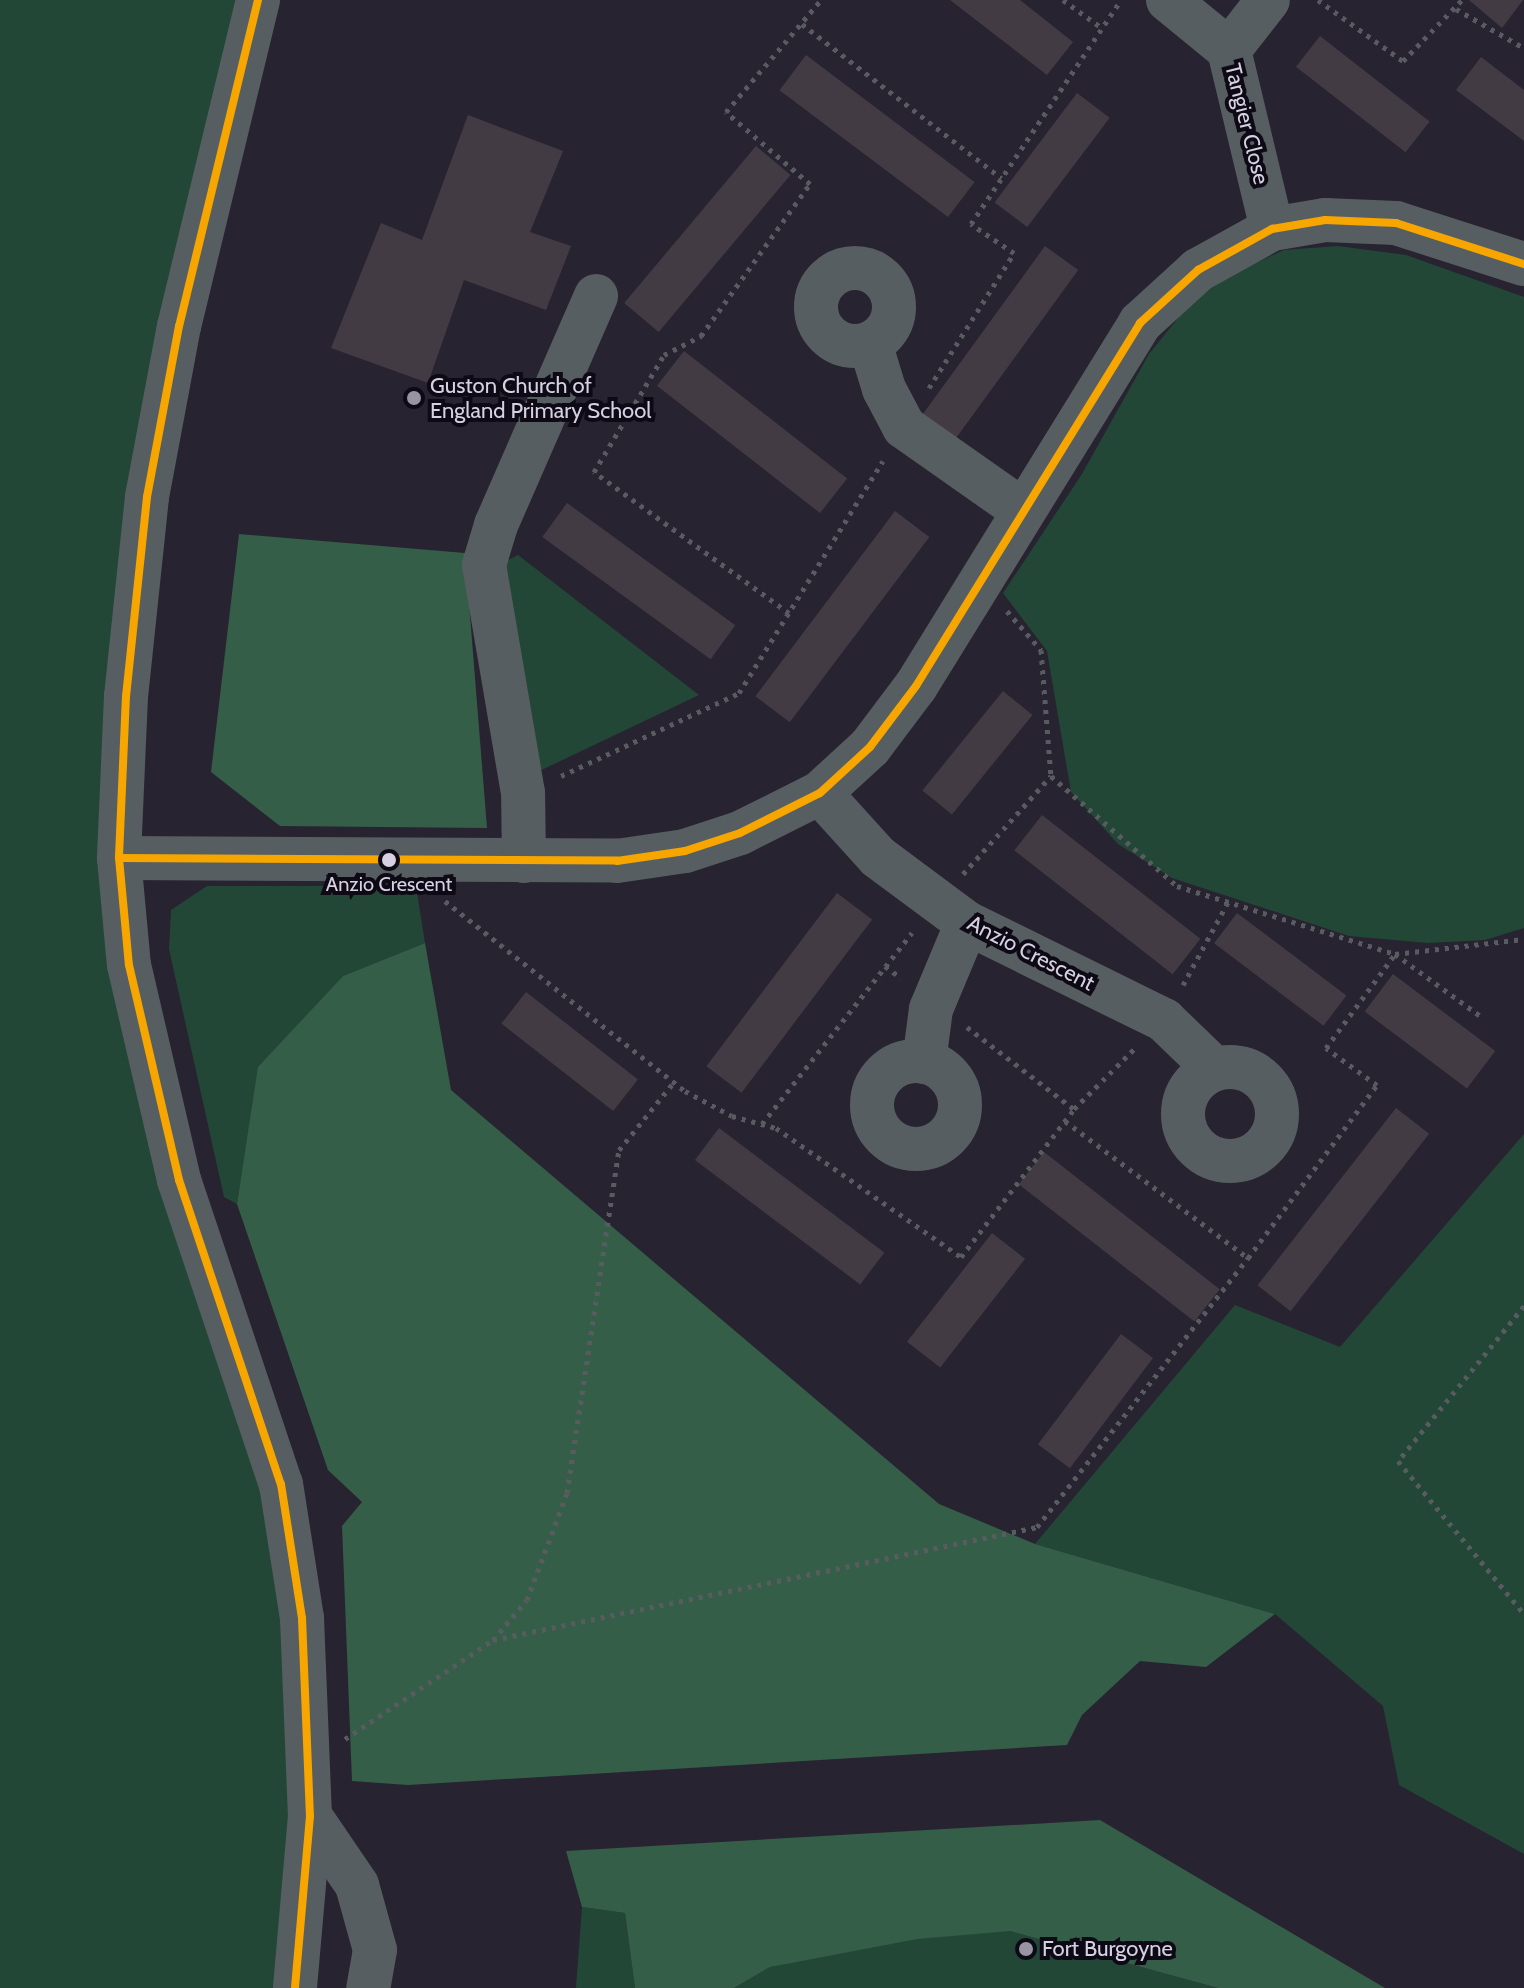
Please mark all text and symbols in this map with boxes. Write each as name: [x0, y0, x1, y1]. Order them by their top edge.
street label: Tangier Close: [1219, 61, 1275, 187]
place label: Guston Church of England Primary School: [430, 372, 651, 424]
marker: Guston Church of England Primary School: [405, 389, 423, 407]
marker: Anzio Crescent: [381, 852, 397, 868]
place label: Anzio Crescent: [326, 872, 452, 896]
street label: Anzio Crescent: [963, 910, 1099, 996]
place label: Fort Burgoyne: [1042, 1936, 1173, 1962]
marker: Fort Burgoyne: [1017, 1940, 1035, 1958]

